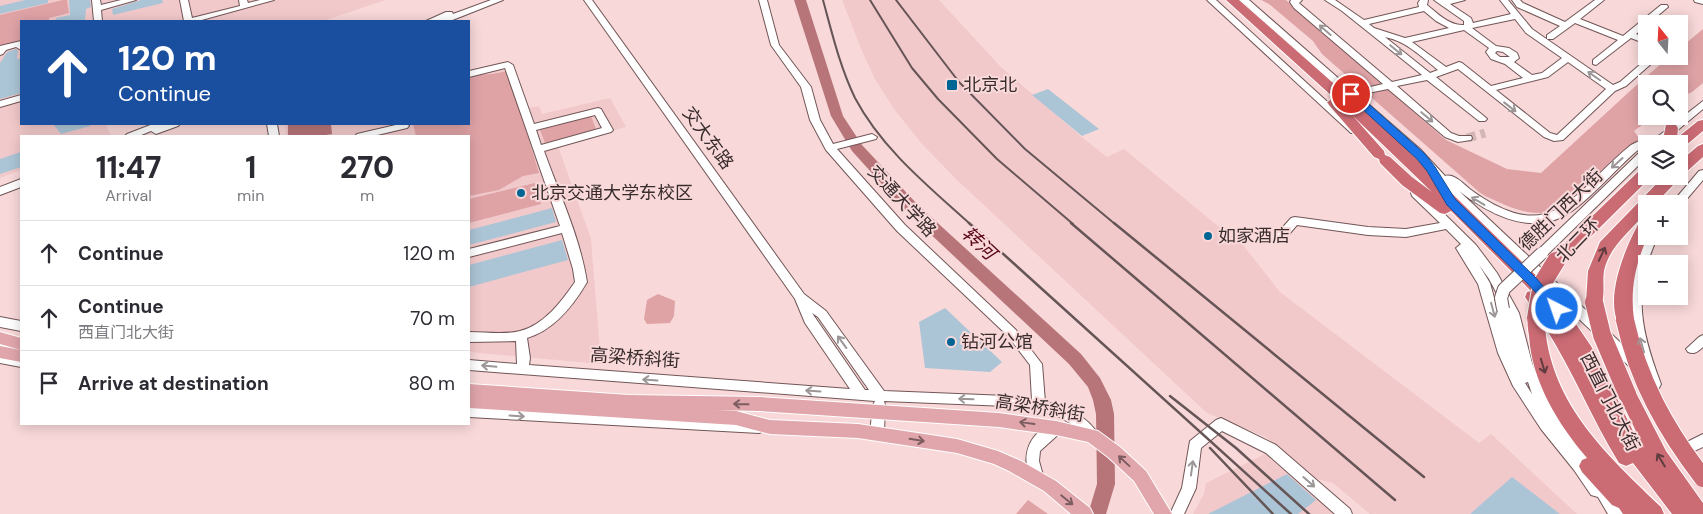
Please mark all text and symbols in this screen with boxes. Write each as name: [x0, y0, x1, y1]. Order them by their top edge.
north arrow: [1638, 15, 1688, 65]
map controls: [1638, 15, 1688, 305]
one-way arrow: [1319, 25, 1332, 36]
text: 120 m: [118, 35, 217, 81]
icon: ahead: [35, 40, 100, 105]
one-way arrow: [1389, 45, 1402, 56]
one-way arrow: [1587, 71, 1601, 81]
place label: 北京北: [963, 73, 1017, 97]
pin: [1330, 73, 1372, 115]
button: search: [1638, 75, 1688, 125]
marker: 北京北: [945, 78, 959, 92]
text: Continue: [118, 79, 211, 108]
icon: arrive: [1337, 80, 1365, 108]
one-way arrow: [1503, 101, 1516, 112]
street label: 交大东路: [677, 102, 739, 174]
one-way arrow: [1420, 111, 1433, 122]
button: layers: [1638, 135, 1688, 185]
text: 11:47: [96, 148, 161, 187]
text: 1: [245, 148, 256, 187]
text: 270: [340, 148, 394, 187]
one-way arrow: [1611, 157, 1623, 169]
street label: 交通大学路: [863, 160, 941, 242]
street label: 德胜门西大街: [1514, 164, 1608, 256]
place label: 北京交通大学东校区: [531, 181, 693, 205]
text: Arrival: [105, 185, 152, 206]
text: min: [237, 185, 264, 206]
text: m: [360, 185, 374, 206]
marker: 北京交通大学东校区: [515, 187, 527, 199]
one-way arrow: [1472, 195, 1486, 205]
button: +: [1638, 195, 1688, 245]
street label: 北二环: [1551, 212, 1605, 268]
water label: 转河: [957, 221, 1004, 268]
place label: 如家酒店: [1218, 224, 1290, 248]
marker: 如家酒店: [1202, 230, 1214, 242]
icon: ahead: [35, 239, 63, 267]
text: Continue: [78, 241, 164, 266]
text: 120 m: [403, 241, 455, 266]
one-way arrow: [1597, 247, 1607, 262]
button: −: [1638, 255, 1688, 305]
position arrow: [1530, 282, 1582, 334]
text: Continue: [78, 294, 164, 319]
one-way arrow: [1489, 301, 1498, 317]
icon: ahead: [35, 304, 63, 332]
text: 70 m: [410, 306, 455, 331]
text: 西直门北大街: [78, 322, 174, 343]
place label: 钻河公馆: [961, 330, 1033, 354]
one-way arrow: [836, 336, 847, 349]
marker: 钻河公馆: [945, 336, 957, 348]
one-way arrow: [1636, 337, 1646, 353]
street label: 高梁桥斜街: [589, 343, 681, 373]
street label: 西直门北大街: [1575, 348, 1645, 456]
one-way arrow: [1539, 358, 1548, 374]
one-way arrow: [481, 362, 497, 371]
icon: arrive: [35, 369, 63, 397]
text: Arrive at destination: [78, 371, 269, 396]
text: 80 m: [408, 371, 455, 396]
one-way arrow: [643, 375, 659, 384]
one-way arrow: [805, 387, 821, 396]
street label: 高梁桥斜街: [994, 389, 1086, 427]
one-way arrow: [958, 394, 974, 404]
one-way arrow: [734, 399, 750, 409]
one-way arrow: [509, 411, 525, 420]
one-way arrow: [1019, 418, 1035, 428]
one-way arrow: [909, 435, 925, 445]
one-way arrow: [1655, 454, 1665, 468]
one-way arrow: [1118, 455, 1130, 467]
one-way arrow: [1187, 460, 1197, 476]
one-way arrow: [1302, 476, 1315, 487]
one-way arrow: [1060, 495, 1073, 506]

